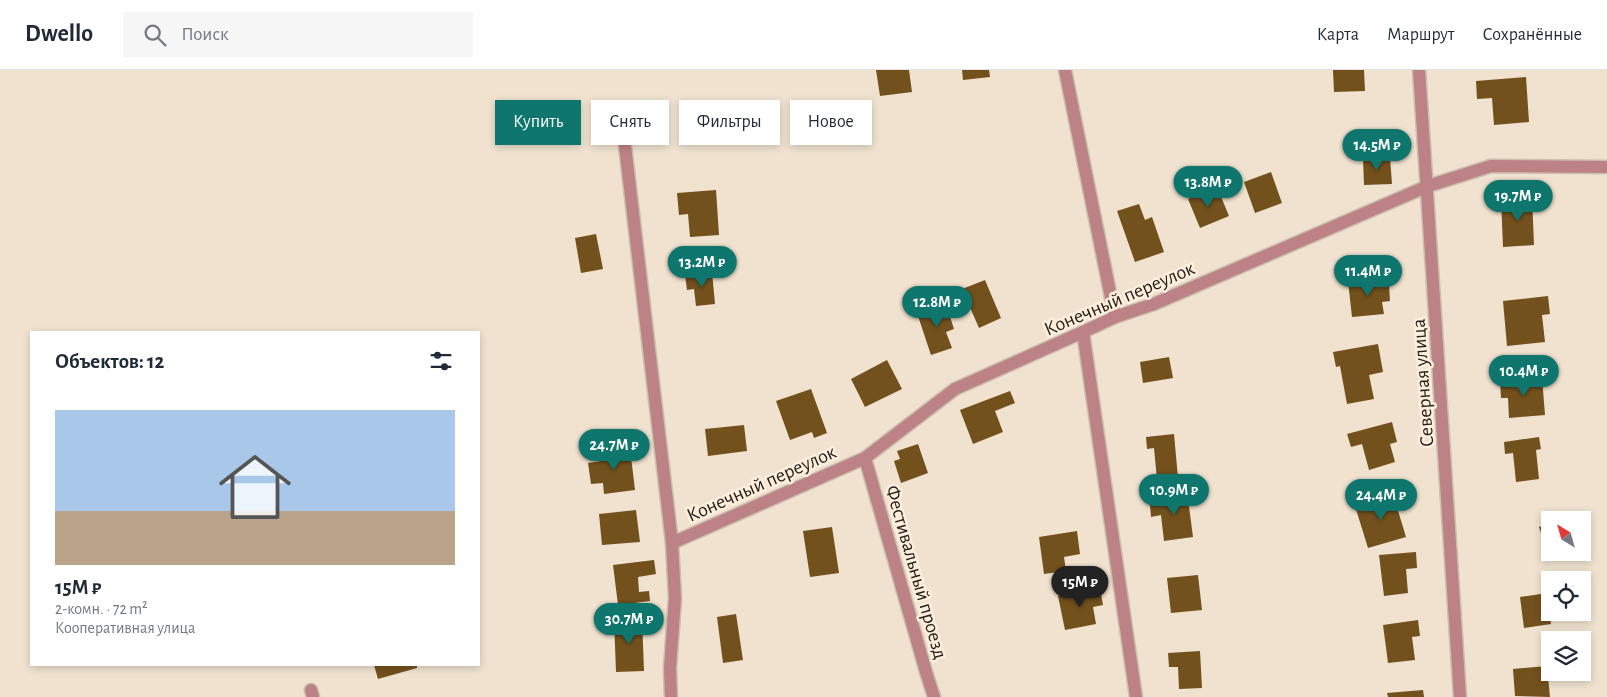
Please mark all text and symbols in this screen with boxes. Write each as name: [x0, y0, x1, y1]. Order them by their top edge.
search box: [123, 12, 473, 57]
icon: search: [141, 21, 169, 49]
text: Dwello: [25, 22, 93, 46]
text: Поиск: [181, 25, 229, 44]
text: Карта: [1317, 26, 1359, 44]
text: Маршрут: [1387, 26, 1455, 44]
text: Сохранённые: [1483, 26, 1582, 44]
chip: Купить: [495, 100, 581, 145]
chip: Снять: [591, 100, 669, 145]
chip: Фильтры: [679, 100, 780, 145]
chip: Новое: [790, 100, 872, 145]
pin: 14.5M ₽: [1331, 128, 1423, 171]
text: 14.5M ₽: [1353, 137, 1401, 153]
pin: 13.8M ₽: [1162, 166, 1254, 208]
text: 13.8M ₽: [1185, 174, 1231, 190]
pin: 19.7M ₽: [1472, 180, 1564, 222]
text: 19.7M ₽: [1495, 188, 1541, 204]
pin: 13.2M ₽: [656, 246, 748, 288]
text: 13.2M ₽: [679, 254, 725, 270]
pin: 11.4M ₽: [1322, 254, 1414, 297]
street label: Конечный переулок: [1041, 258, 1197, 340]
text: 11.4M ₽: [1345, 263, 1391, 279]
pin: 12.8M ₽: [891, 286, 983, 328]
text: 12.8M ₽: [913, 294, 961, 310]
street label: Северная улица: [1409, 318, 1437, 448]
icon: filters: [427, 347, 455, 375]
text: Объектов: 12: [55, 351, 165, 372]
pin: 10.4M ₽: [1478, 354, 1570, 397]
text: 10.4M ₽: [1500, 363, 1548, 379]
pin: 24.7M ₽: [568, 428, 660, 471]
text: 24.7M ₽: [590, 437, 638, 453]
icon: home: [210, 442, 300, 532]
street label: Конечный переулок: [684, 442, 839, 526]
pin: 10.9M ₽: [1128, 474, 1220, 516]
pin: 24.4M ₽: [1335, 478, 1427, 521]
text: 10.9M ₽: [1150, 482, 1198, 498]
street label: Фестивальный проезд: [882, 483, 950, 661]
text: 24.4M ₽: [1356, 487, 1406, 503]
north arrow: [1541, 511, 1591, 561]
map controls: [1541, 511, 1591, 681]
pin: 15M ₽: [1045, 566, 1115, 608]
button: locate: [1541, 571, 1591, 621]
text: 15M ₽: [1062, 574, 1098, 590]
text: 15M ₽: [55, 577, 101, 598]
text: 2-комн. · 72 m²: [55, 601, 148, 617]
pin: 30.7M ₽: [583, 602, 675, 645]
text: 30.7M ₽: [605, 611, 653, 627]
text: Кооперативная улица: [55, 620, 195, 636]
button: layers: [1541, 631, 1591, 681]

